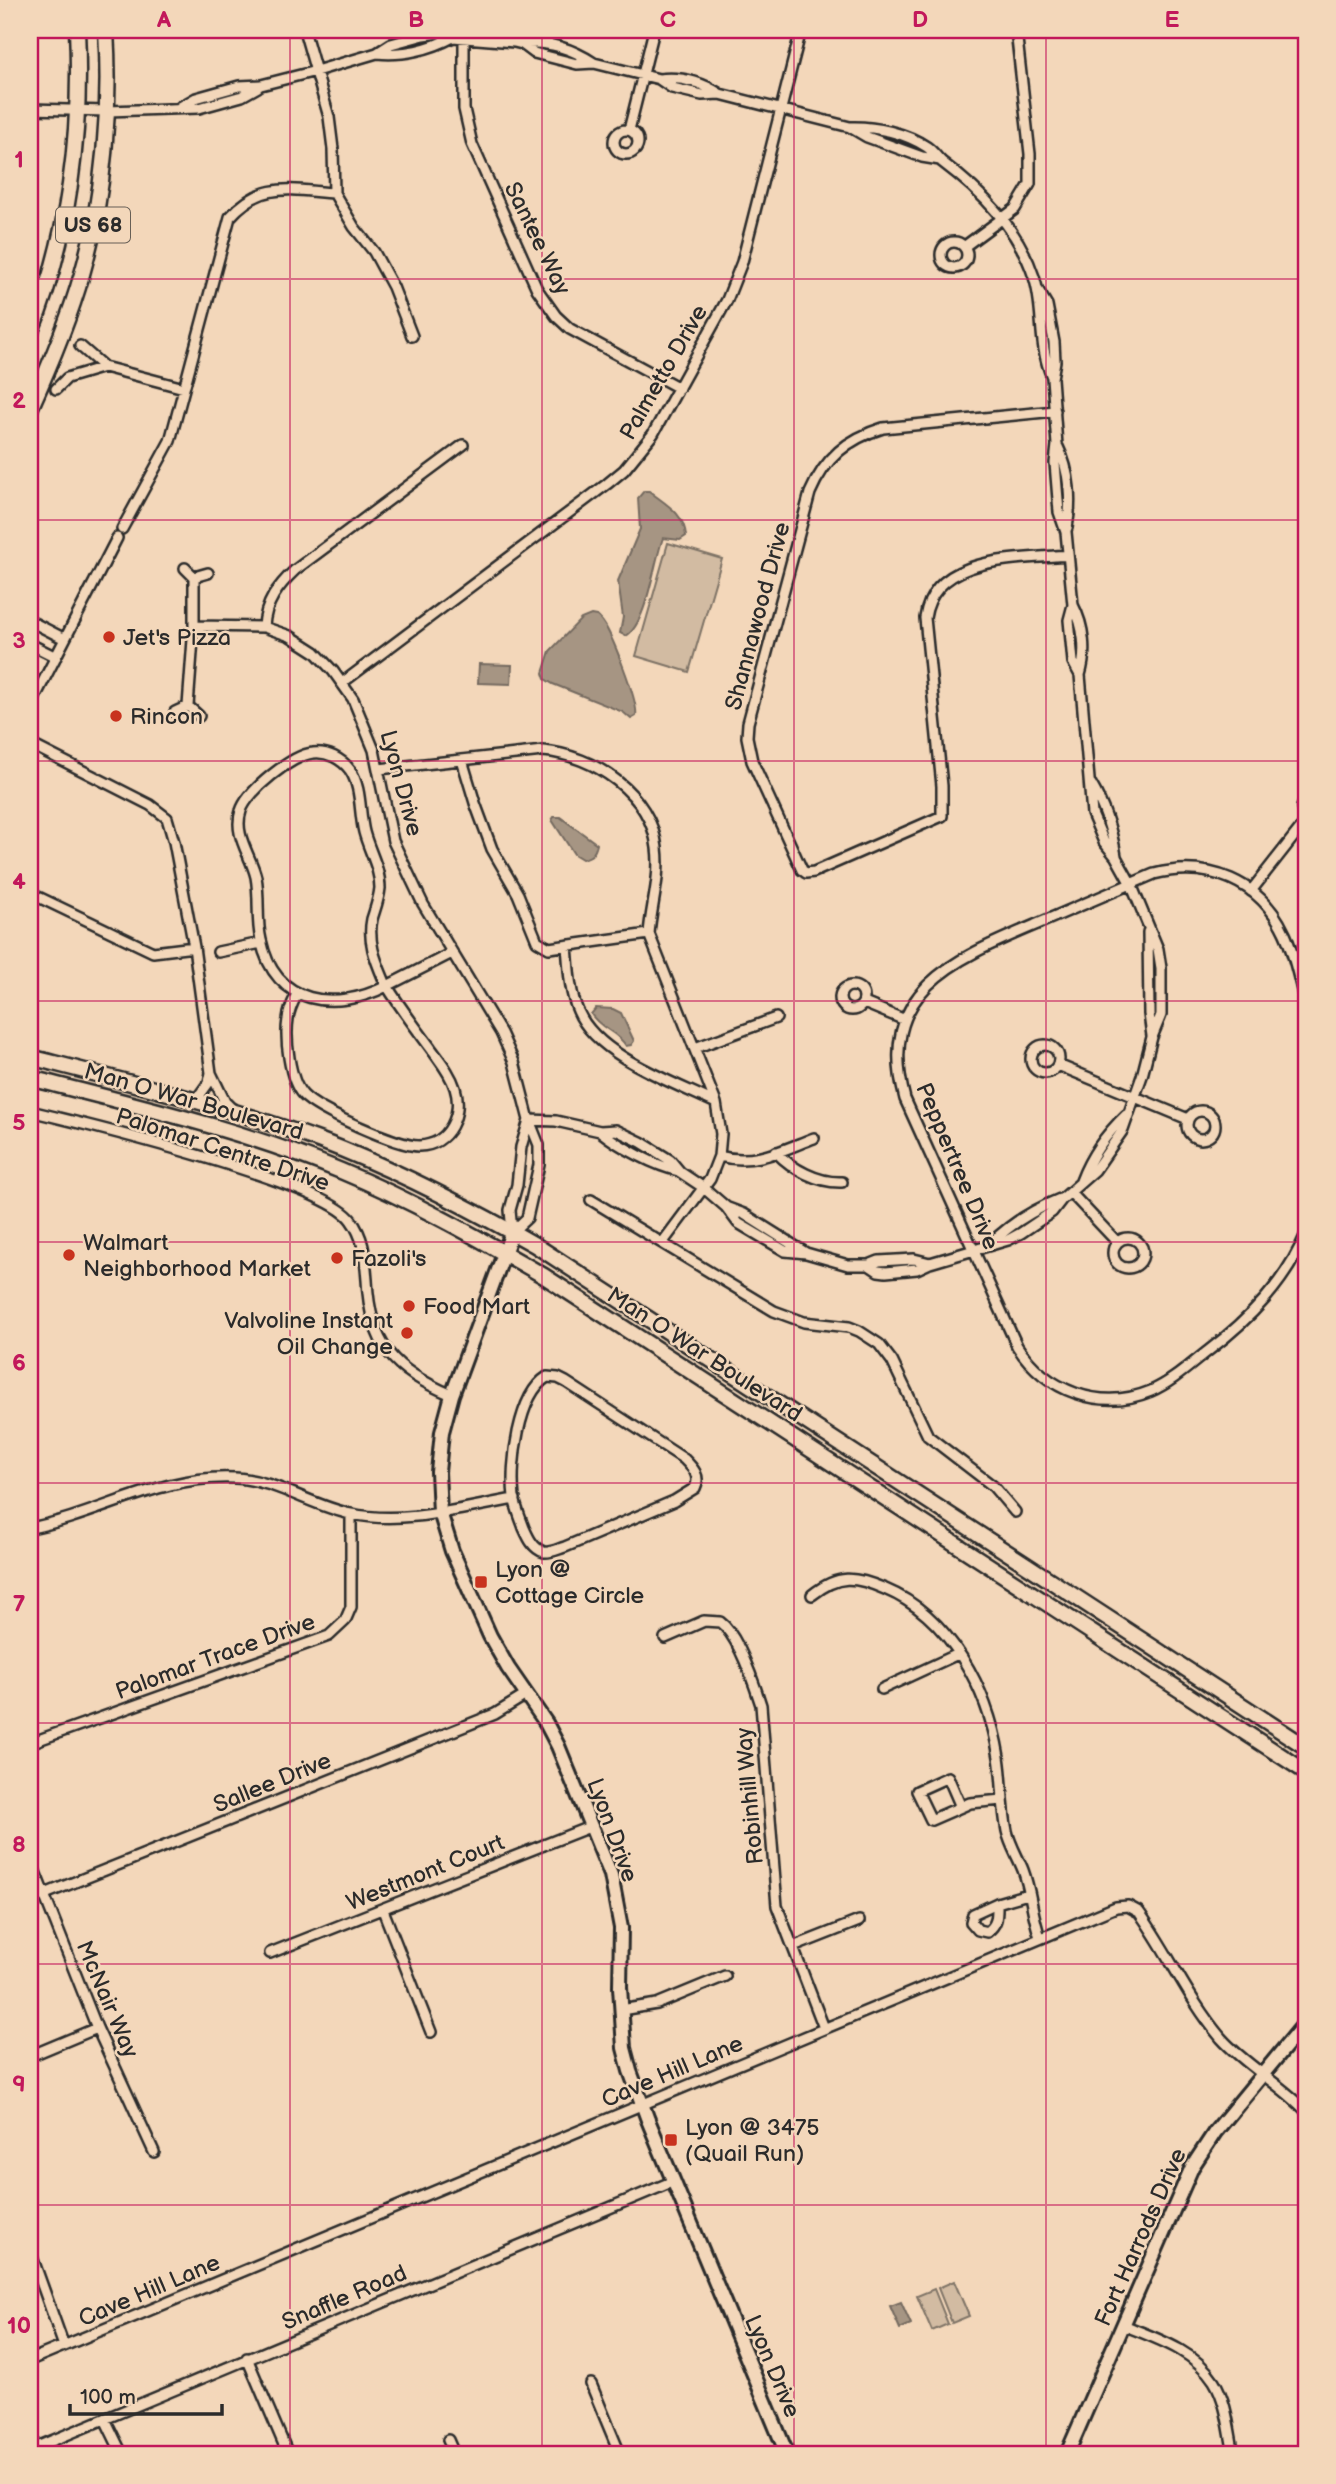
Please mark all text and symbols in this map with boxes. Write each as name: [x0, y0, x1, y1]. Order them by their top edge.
text: A: [156, 6, 172, 34]
text: B: [408, 6, 424, 34]
text: C: [660, 6, 676, 34]
text: D: [912, 6, 928, 34]
text: E: [1165, 6, 1180, 34]
text: 1: [14, 146, 24, 174]
street label: Santee Way: [498, 178, 577, 300]
road number: US 68: [56, 208, 130, 243]
street label: Palmetto Drive: [614, 300, 714, 445]
text: 2: [12, 387, 26, 415]
street label: Shannawood Drive: [719, 519, 797, 713]
place label: Jet's Pizza: [123, 624, 231, 652]
text: 3: [12, 627, 26, 655]
marker: Jet's Pizza: [101, 629, 117, 645]
place label: Rincon: [130, 703, 203, 731]
marker: Rincon: [108, 708, 124, 724]
street label: Lyon Drive: [373, 727, 429, 839]
text: 4: [12, 868, 26, 896]
street label: Man O War Boulevard: [81, 1057, 307, 1147]
street label: Peppertree Drive: [909, 1079, 1005, 1254]
street label: Palomar Centre Drive: [112, 1102, 333, 1198]
text: 5: [12, 1109, 26, 1137]
place label: Walmart Neighborhood Market: [83, 1229, 311, 1283]
place label: Fazoli's: [351, 1245, 426, 1273]
marker: Walmart Neighborhood Market: [61, 1247, 77, 1263]
marker: Fazoli's: [329, 1250, 345, 1266]
street label: Man O War Boulevard: [602, 1281, 807, 1428]
place label: Food Mart: [423, 1293, 530, 1321]
marker: Food Mart: [401, 1298, 417, 1314]
place label: Valvoline Instant Oil Change: [224, 1307, 393, 1361]
marker: Valvoline Instant Oil Change: [399, 1325, 415, 1341]
text: 6: [12, 1349, 26, 1377]
place label: Lyon @ Cottage Circle: [495, 1556, 644, 1610]
marker: Lyon @ Cottage Circle: [473, 1574, 489, 1590]
text: 7: [13, 1590, 26, 1618]
street label: Palomar Trace Drive: [112, 1608, 319, 1706]
street label: Robinhill Way: [730, 1726, 770, 1866]
street label: Sallee Drive: [209, 1747, 335, 1819]
street label: Lyon Drive: [580, 1775, 644, 1886]
street label: Westmont Court: [342, 1829, 508, 1917]
text: 8: [12, 1831, 26, 1859]
street label: McNair Way: [70, 1937, 145, 2063]
street label: Cave Hill Lane: [597, 2030, 747, 2114]
text: 9: [12, 2071, 26, 2099]
place label: Lyon @ 3475 (Quail Run): [685, 2114, 819, 2168]
marker: Lyon @ 3475 (Quail Run): [663, 2132, 679, 2148]
street label: Fort Harrods Drive: [1089, 2144, 1193, 2331]
street label: Cave Hill Lane: [74, 2249, 224, 2333]
street label: Snaffle Road: [278, 2259, 411, 2337]
street label: Lyon Drive: [738, 2311, 806, 2422]
text: 10: [7, 2312, 31, 2340]
scale bar: [70, 2372, 222, 2416]
text: 100 m: [80, 2385, 136, 2410]

